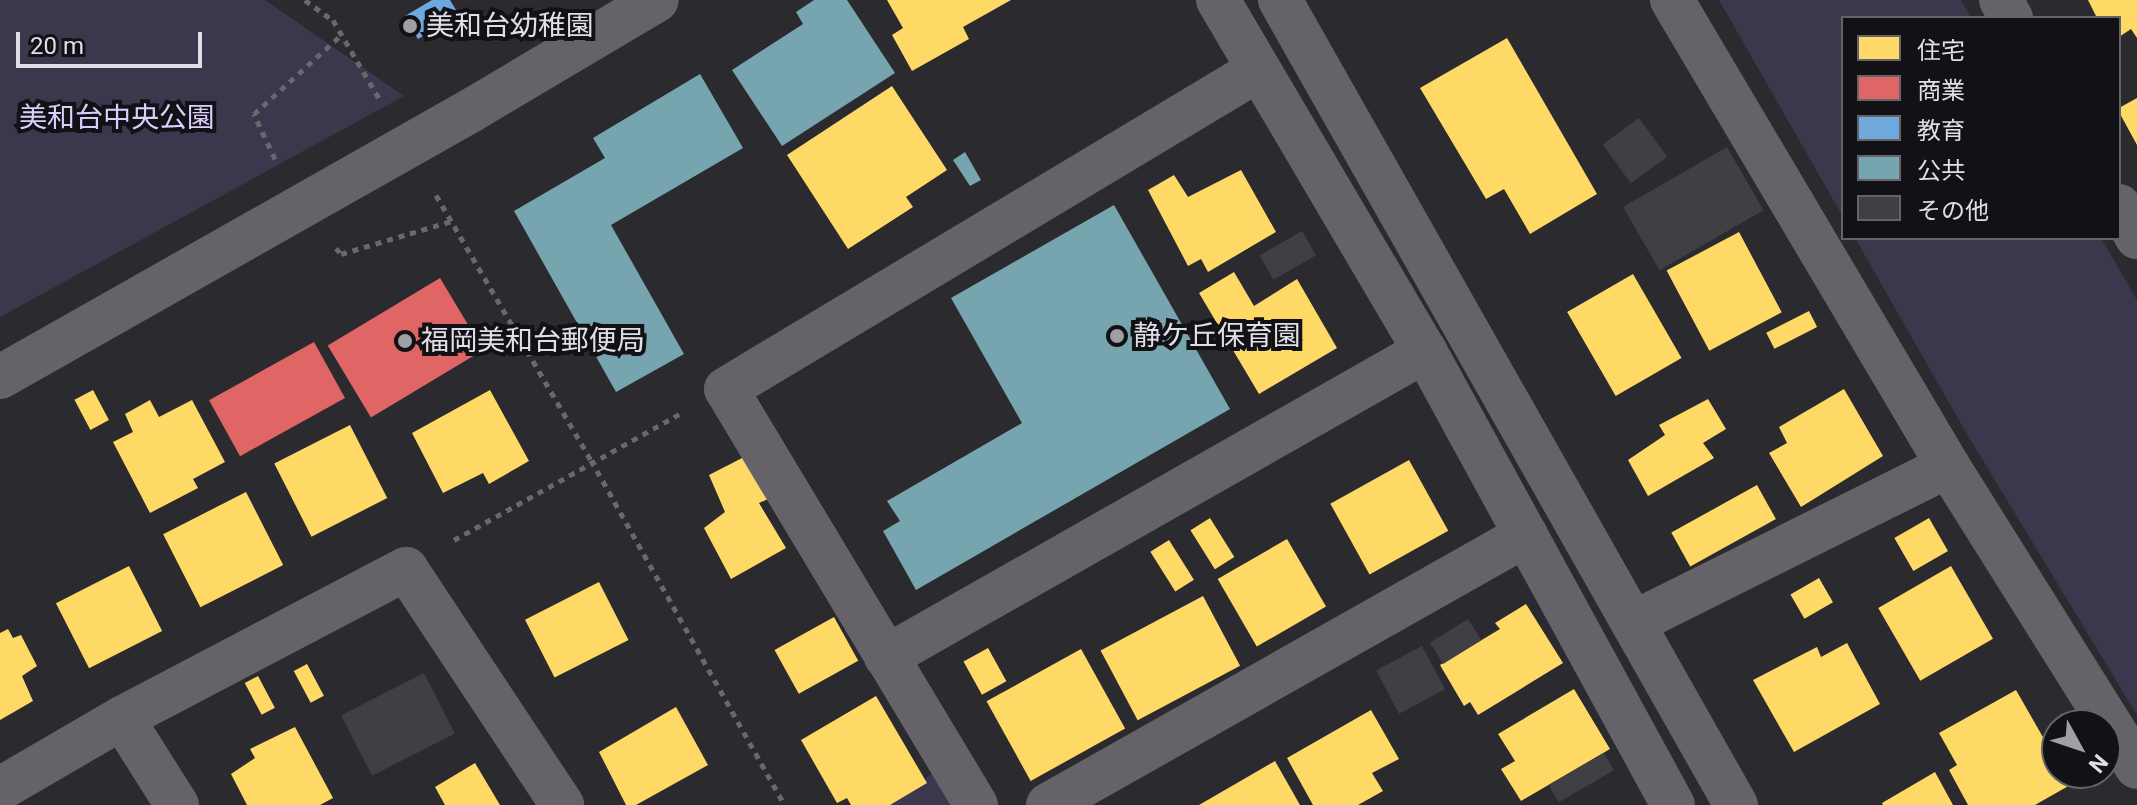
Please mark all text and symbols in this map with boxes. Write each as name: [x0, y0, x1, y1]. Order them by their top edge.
place label: 美和台幼稚園: [426, 9, 594, 43]
scale bar: [20, 16, 206, 66]
legend: [1841, 16, 2121, 240]
marker: 美和台幼稚園: [401, 17, 419, 35]
text: 20 m: [30, 32, 84, 60]
text: 住宅: [1917, 37, 1965, 65]
text: 商業: [1917, 77, 1965, 105]
park label: 美和台中央公園: [19, 101, 215, 135]
text: 教育: [1917, 117, 1965, 145]
text: 公共: [1917, 157, 1965, 185]
text: その他: [1917, 197, 1989, 225]
place label: 静ケ丘保育園: [1133, 319, 1301, 353]
place label: 福岡美和台郵便局: [421, 324, 645, 358]
marker: 静ケ丘保育園: [1108, 327, 1126, 345]
marker: 福岡美和台郵便局: [396, 332, 414, 350]
north arrow: [2041, 709, 2121, 789]
text: N: [2084, 749, 2113, 777]

